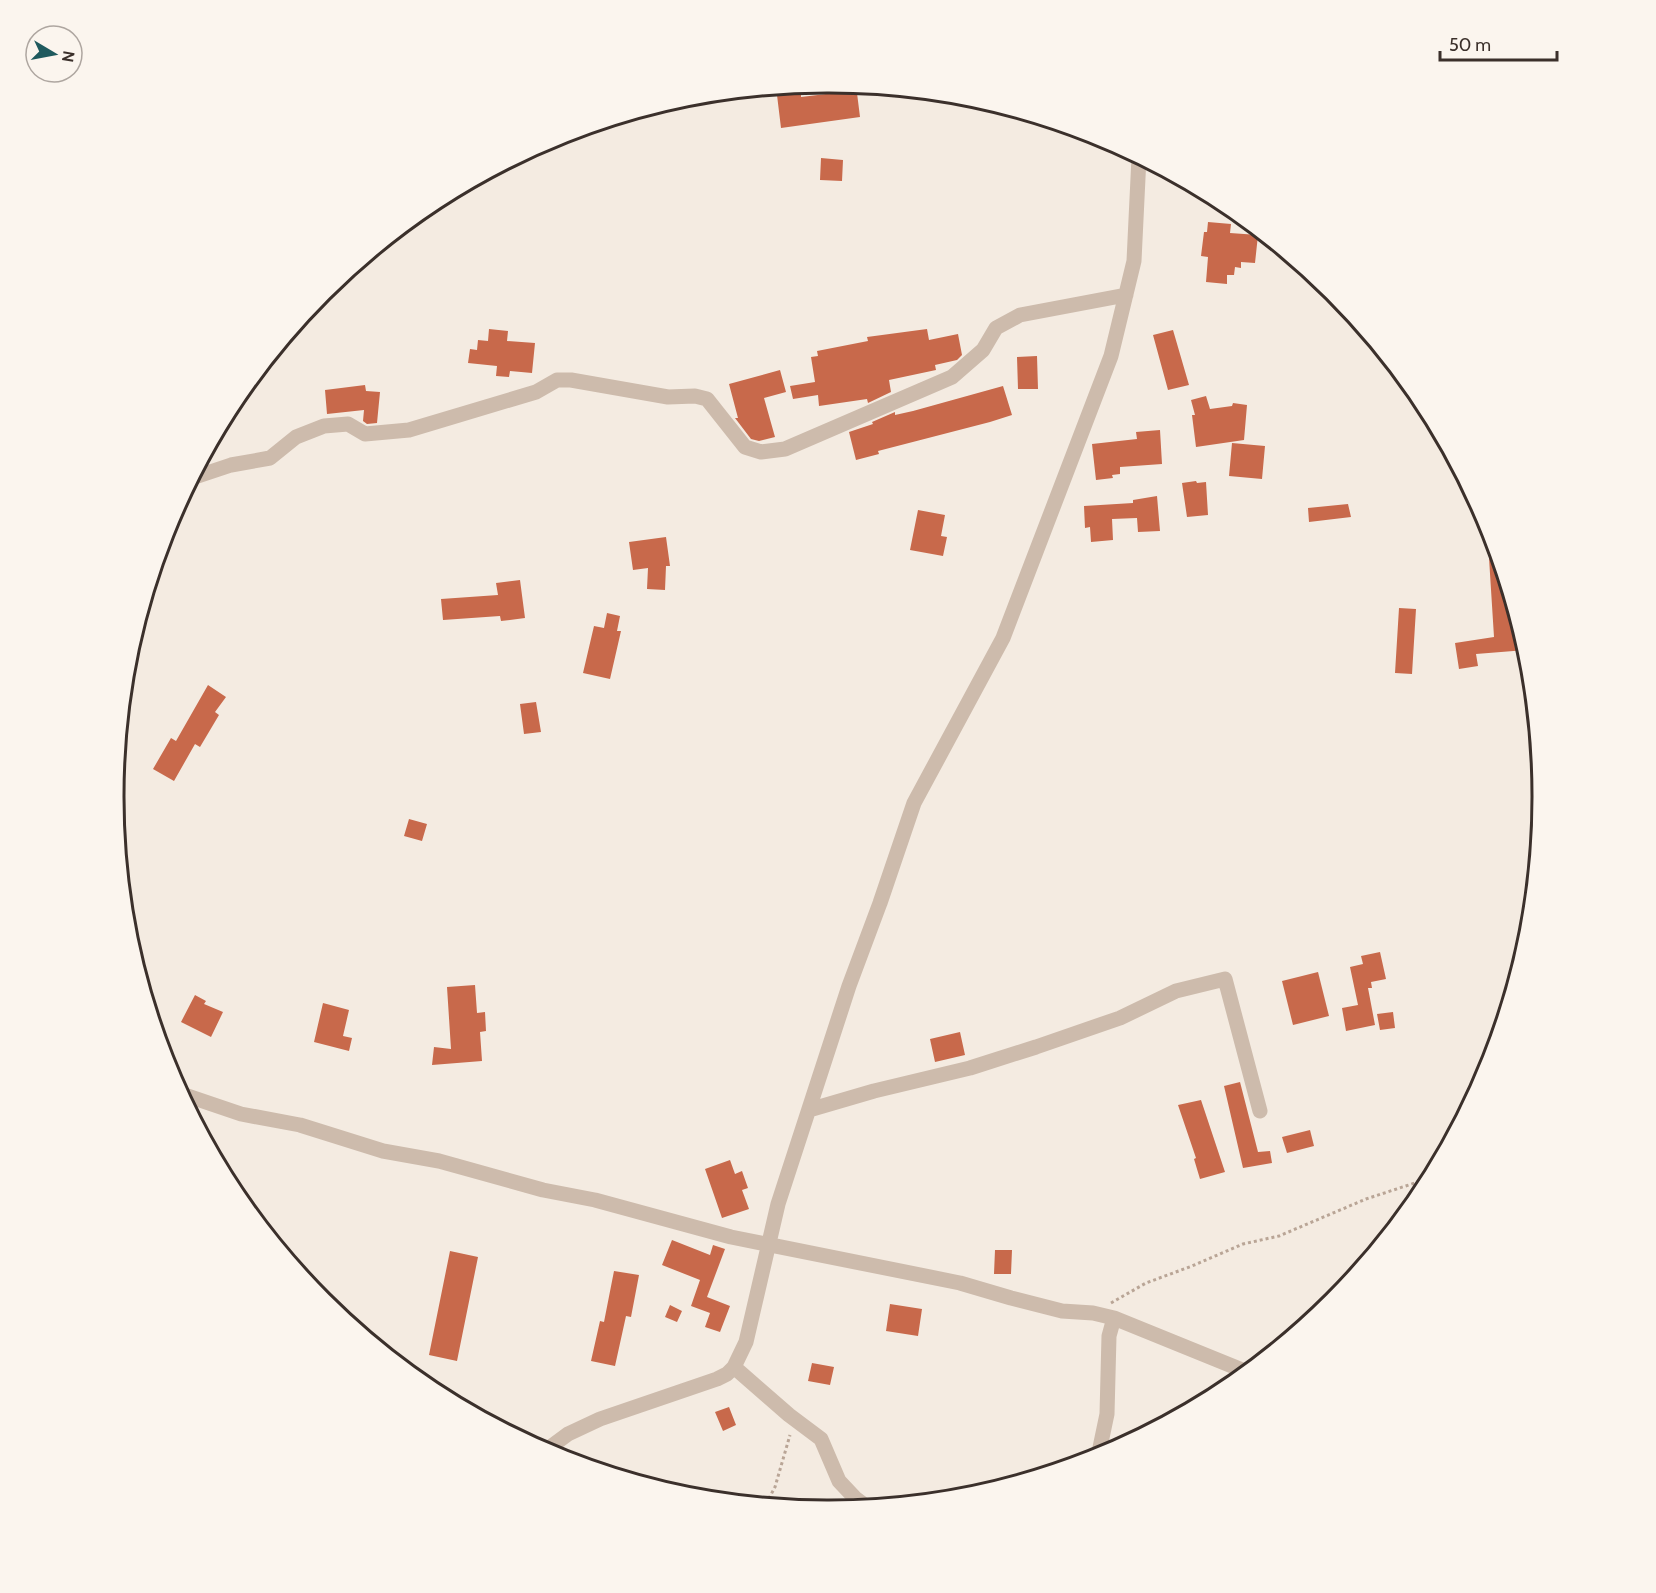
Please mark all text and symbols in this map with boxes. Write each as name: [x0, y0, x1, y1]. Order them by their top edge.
north arrow: [24, 24, 84, 84]
scale bar: [1440, 24, 1557, 62]
text: 50 m: [1449, 34, 1491, 56]
text: N: [58, 49, 79, 64]

